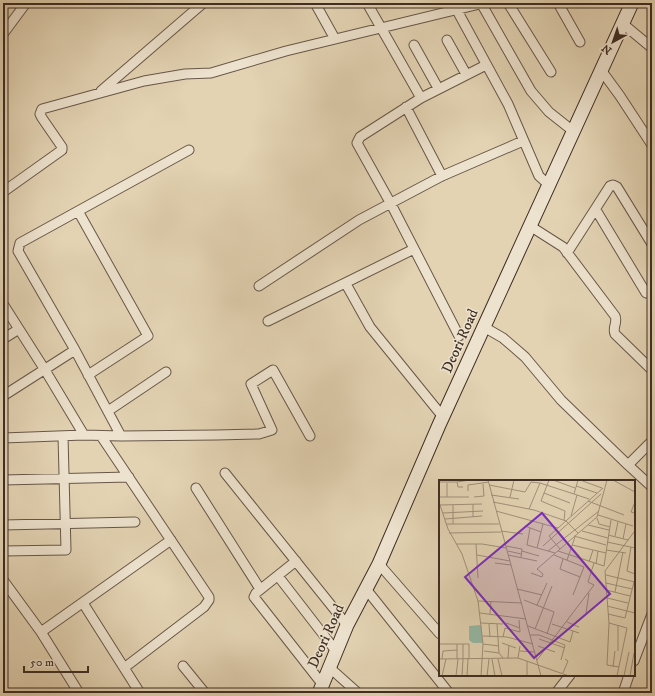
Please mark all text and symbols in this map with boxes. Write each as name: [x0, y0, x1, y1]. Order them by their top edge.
north arrow: [593, 22, 633, 62]
text: N: [599, 41, 615, 57]
street label: Deori Road: [437, 305, 483, 376]
inset map: [439, 480, 635, 676]
street label: Deori Road: [303, 600, 349, 671]
scale bar: [24, 648, 88, 674]
text: 50 m: [30, 655, 54, 670]

